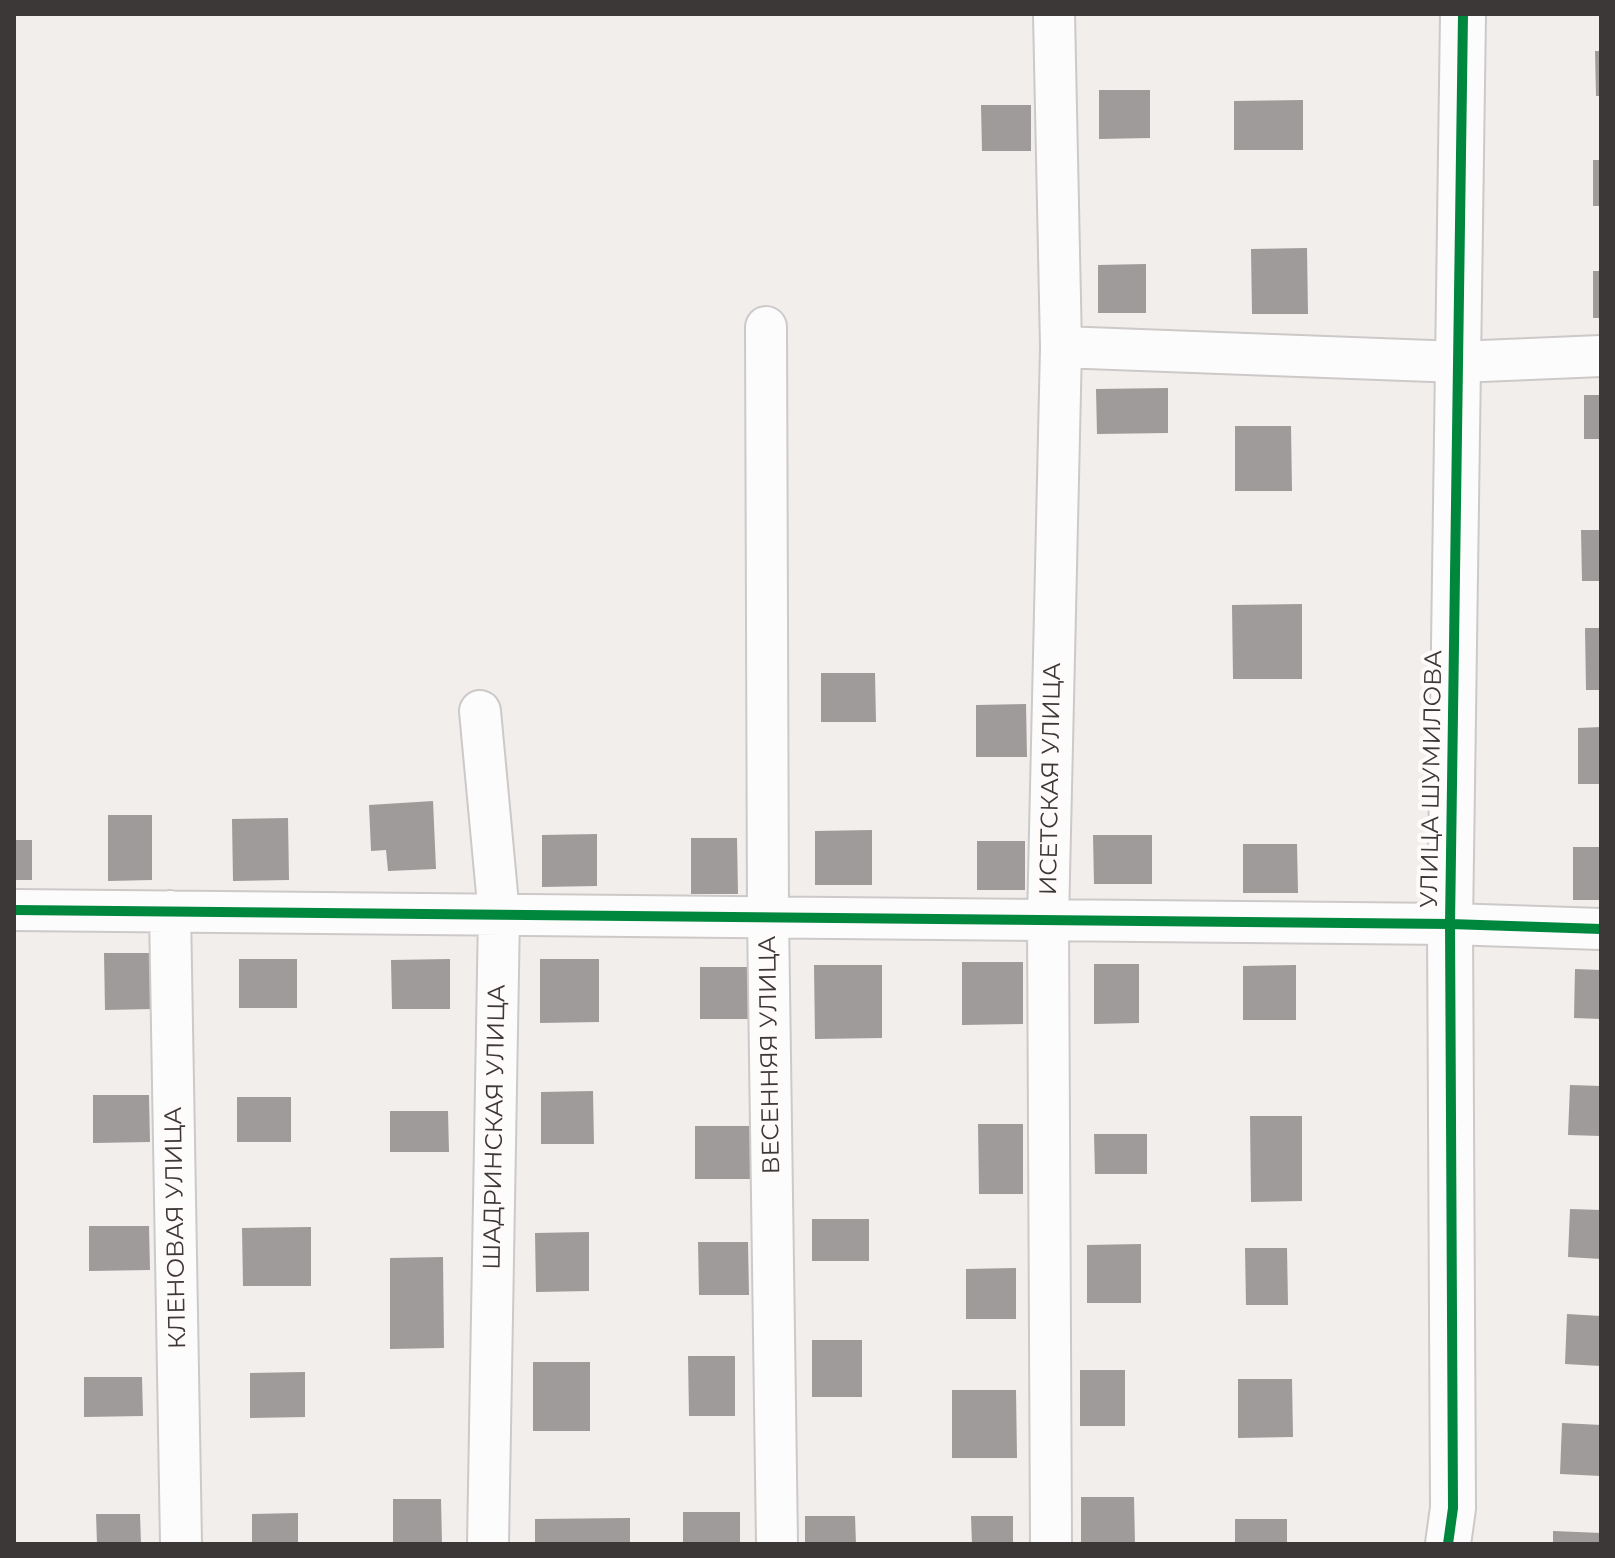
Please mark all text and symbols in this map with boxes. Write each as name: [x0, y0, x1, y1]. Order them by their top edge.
street label: УЛИЦА ШУМИЛОВА: [1415, 650, 1449, 908]
street label: ИСЕТСКАЯ УЛИЦА: [1035, 662, 1067, 896]
street label: ВЕСЕННЯЯ УЛИЦА: [754, 935, 786, 1175]
street label: ШАДРИНСКАЯ УЛИЦА: [478, 984, 512, 1270]
street label: КЛЕНОВАЯ УЛИЦА: [159, 1107, 193, 1349]

